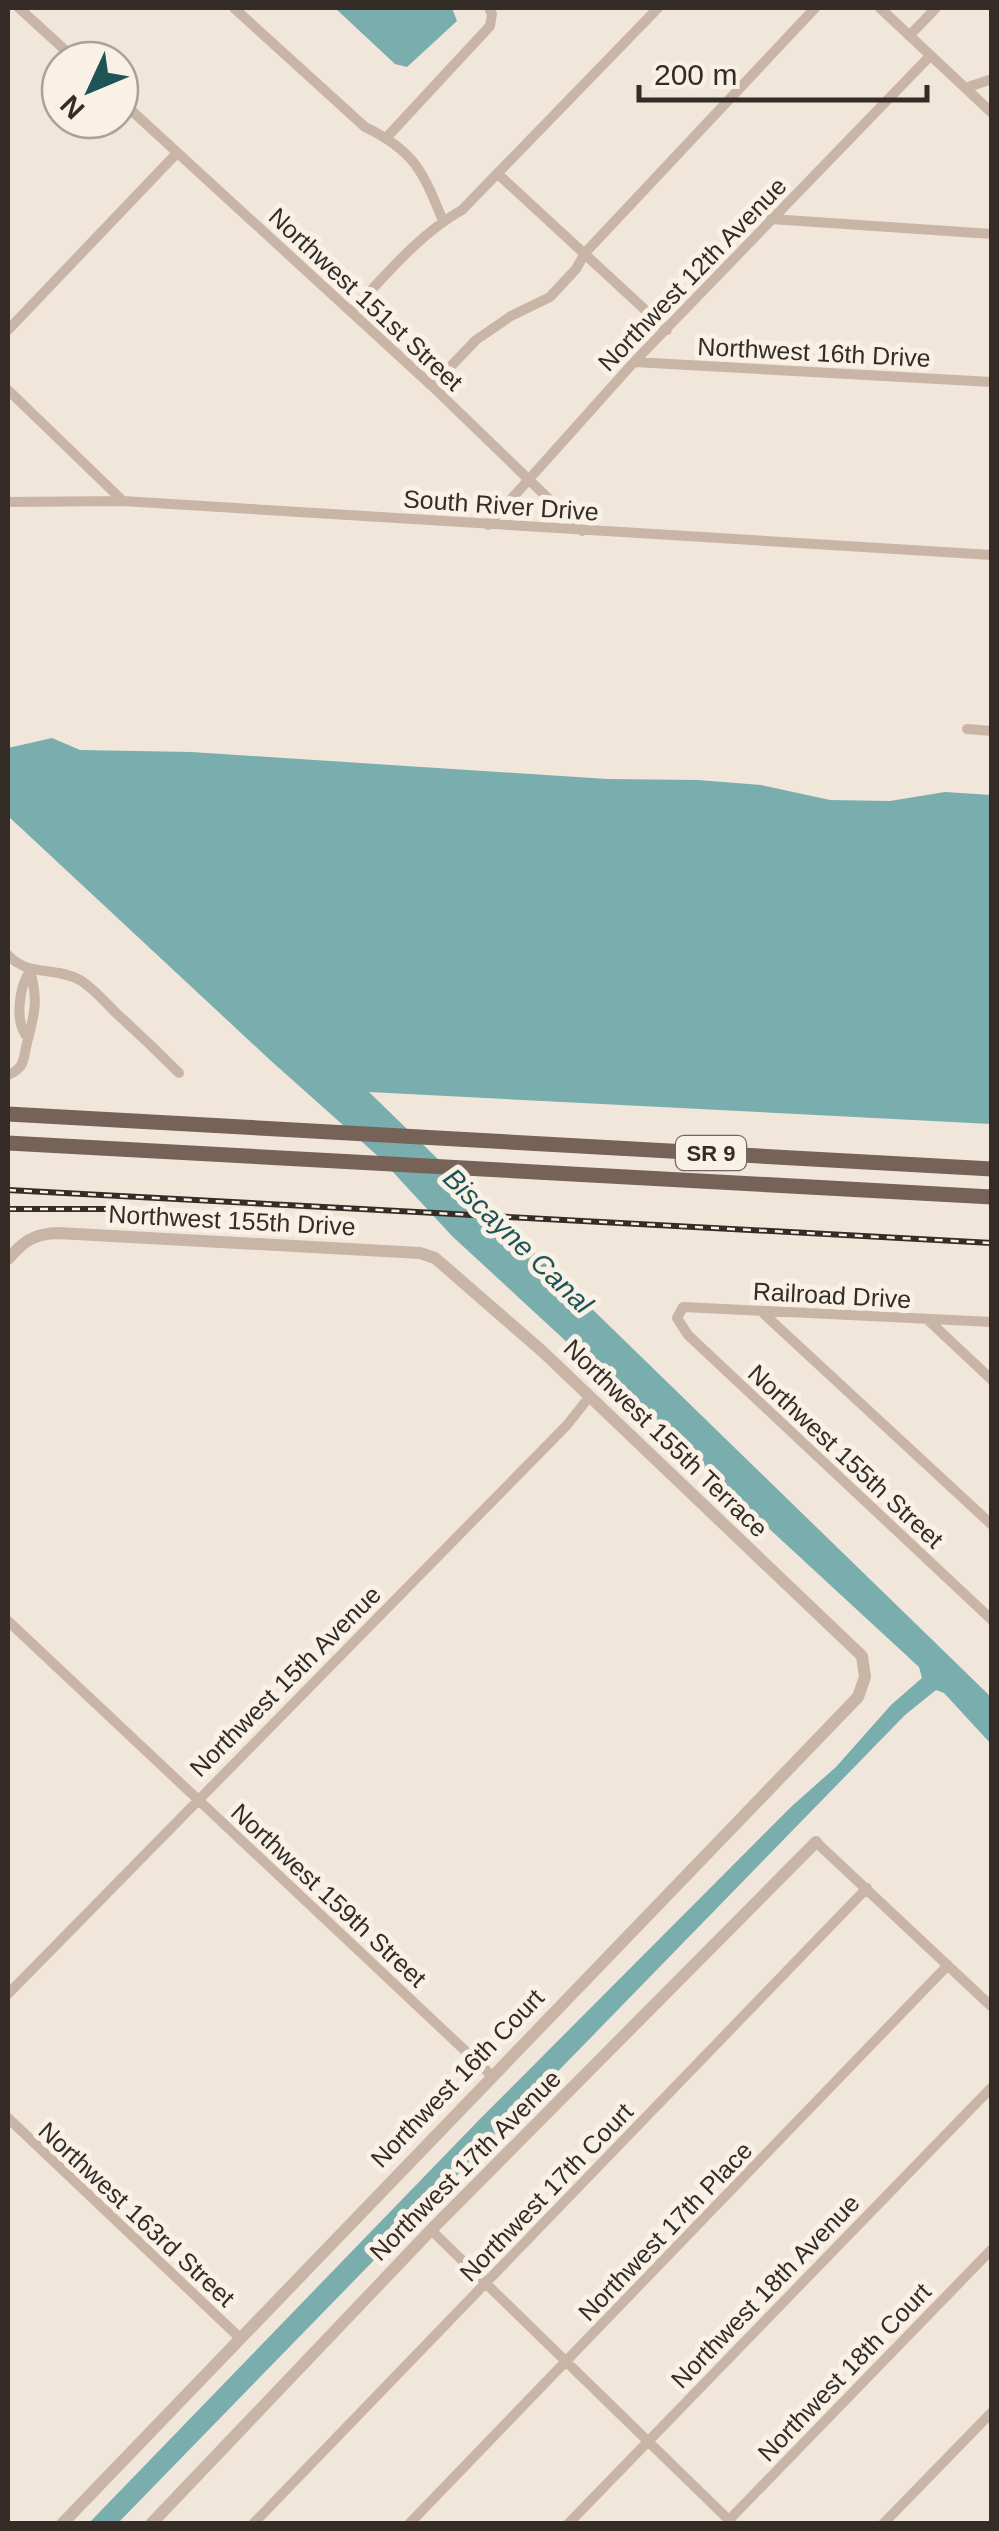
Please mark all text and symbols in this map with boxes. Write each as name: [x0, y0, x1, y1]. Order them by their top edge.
north arrow: [40, 40, 140, 140]
scale bar: [639, 40, 926, 102]
text: 200 m: [654, 58, 737, 91]
text: N: [54, 89, 91, 125]
street label: Northwest 12th Avenue: [592, 171, 792, 377]
street label: Northwest 151st Street: [263, 202, 469, 396]
street label: Northwest 16th Drive: [697, 332, 931, 372]
street label: South River Drive: [402, 484, 600, 526]
road number: SR 9: [676, 1136, 746, 1170]
water label: Biscayne Canal: [437, 1162, 599, 1320]
street label: Northwest 155th Drive: [108, 1200, 356, 1240]
street label: Railroad Drive: [752, 1277, 912, 1313]
street label: Northwest 155th Terrace: [558, 1333, 774, 1543]
street label: Northwest 155th Street: [743, 1359, 949, 1553]
street label: Northwest 15th Avenue: [184, 1580, 386, 1782]
street label: Northwest 159th Street: [226, 1798, 432, 1992]
street label: Northwest 16th Court: [365, 1983, 549, 2173]
street label: Northwest 17th Avenue: [364, 2064, 566, 2266]
street label: Northwest 17th Court: [454, 2097, 638, 2287]
street label: Northwest 163rd Street: [33, 2116, 241, 2312]
street label: Northwest 17th Place: [572, 2136, 758, 2326]
street label: Northwest 18th Avenue: [665, 2188, 865, 2394]
street label: Northwest 18th Court: [752, 2277, 936, 2467]

